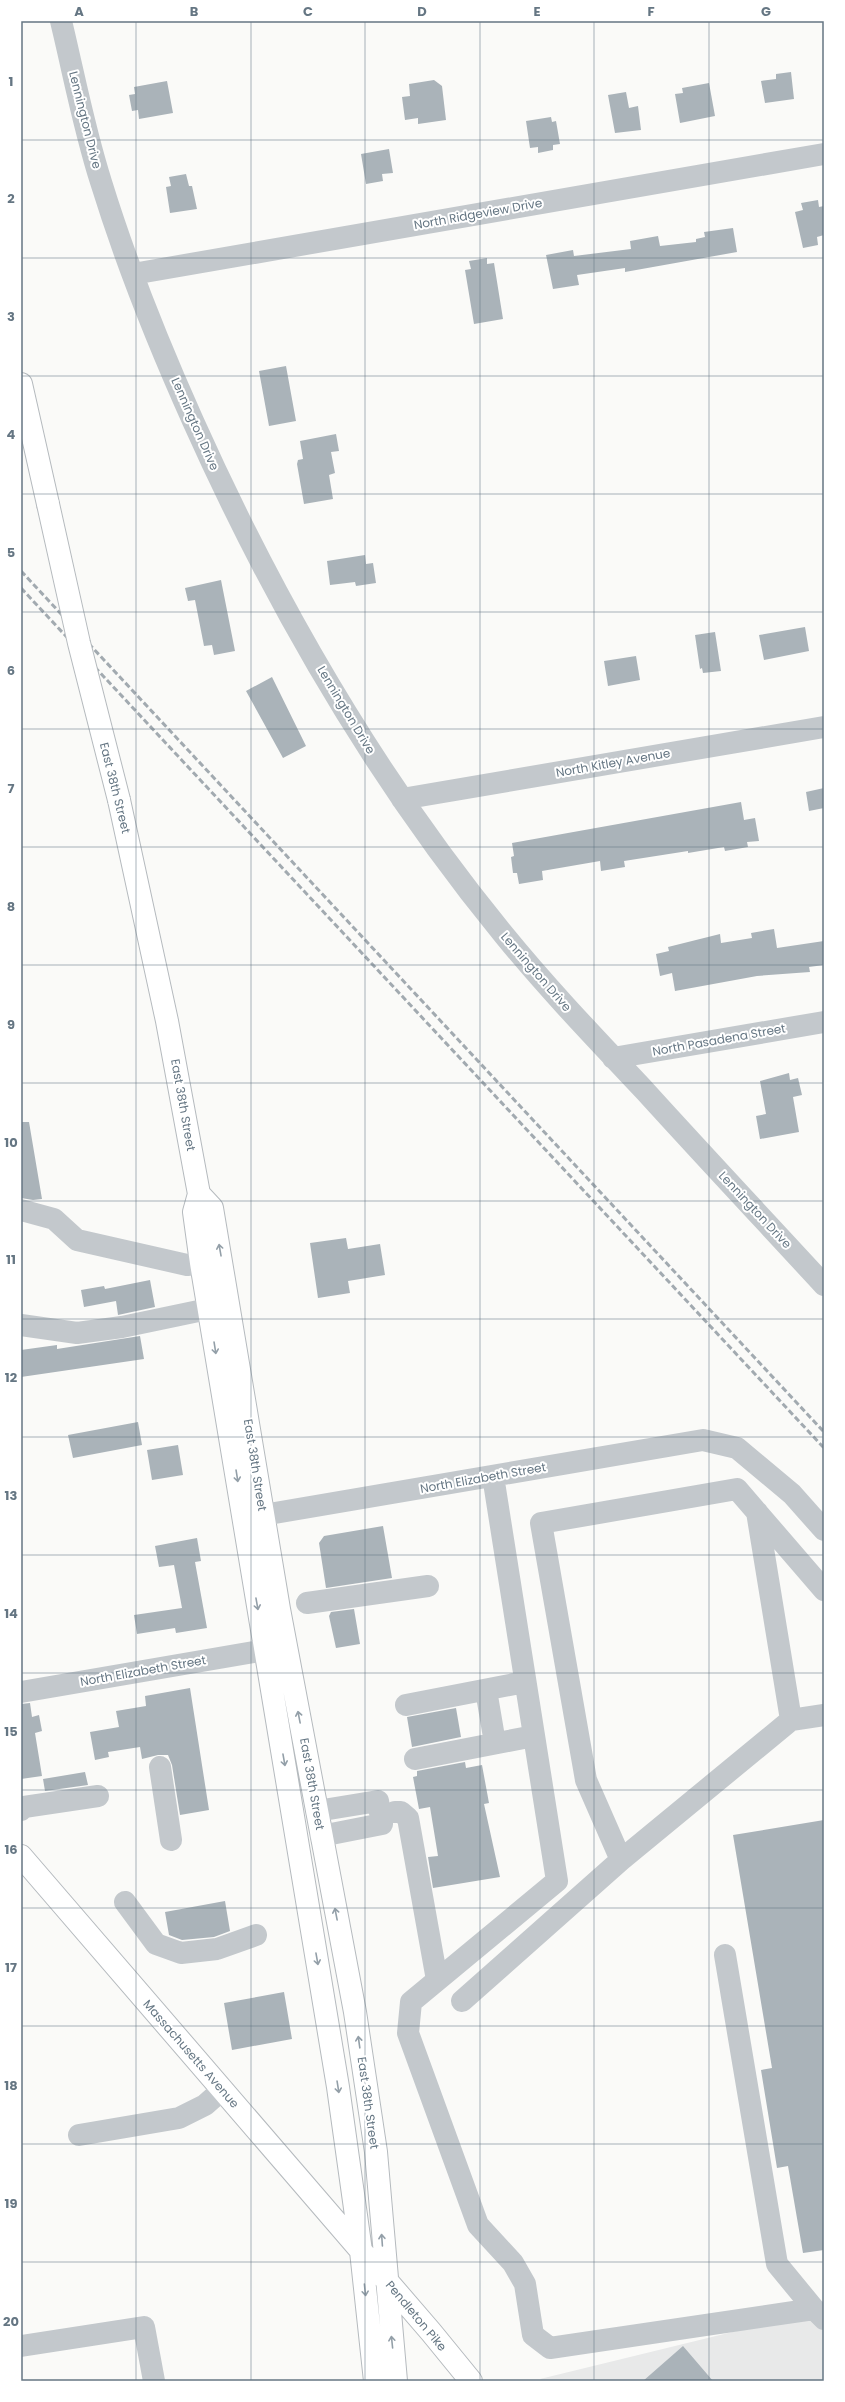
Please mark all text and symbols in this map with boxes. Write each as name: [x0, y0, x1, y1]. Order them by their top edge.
text: A: [74, 2, 84, 21]
text: B: [190, 2, 199, 21]
text: C: [303, 2, 313, 21]
text: D: [417, 2, 427, 21]
text: E: [533, 2, 541, 21]
text: F: [647, 2, 655, 21]
text: G: [761, 2, 771, 21]
street label: Lennington Drive: [65, 69, 106, 170]
text: 1: [9, 72, 13, 91]
text: 2: [7, 189, 15, 208]
street label: North Ridgeview Drive: [412, 194, 543, 233]
text: 3: [7, 307, 15, 326]
street label: Lennington Drive: [167, 375, 224, 473]
text: 4: [7, 425, 16, 444]
text: 5: [7, 543, 15, 562]
text: 6: [7, 661, 15, 680]
street label: Lennington Drive: [313, 663, 379, 757]
street label: East 38th Street: [96, 741, 135, 835]
street label: North Kitley Avenue: [554, 744, 671, 781]
text: 7: [8, 779, 15, 798]
text: 8: [7, 897, 15, 916]
street label: Lennington Drive: [497, 928, 576, 1015]
text: 9: [7, 1015, 15, 1034]
street label: North Pasadena Street: [651, 1019, 787, 1060]
street label: East 38th Street: [167, 1058, 200, 1152]
text: 10: [4, 1133, 18, 1152]
street label: Lennington Drive: [715, 1167, 796, 1252]
one-way arrow: [215, 1244, 223, 1257]
text: 11: [6, 1250, 16, 1269]
one-way arrow: [211, 1341, 219, 1354]
text: 12: [5, 1368, 18, 1387]
street label: East 38th Street: [240, 1418, 271, 1512]
street label: North Elizabeth Street: [419, 1458, 547, 1497]
one-way arrow: [233, 1469, 241, 1482]
text: 13: [5, 1486, 18, 1505]
one-way arrow: [253, 1597, 261, 1610]
text: 14: [4, 1604, 18, 1623]
street label: North Elizabeth Street: [79, 1651, 207, 1690]
one-way arrow: [295, 1711, 303, 1724]
text: 15: [4, 1722, 18, 1741]
street label: East 38th Street: [296, 1737, 329, 1831]
one-way arrow: [280, 1753, 288, 1766]
text: 16: [4, 1840, 18, 1859]
one-way arrow: [332, 1908, 340, 1921]
one-way arrow: [314, 1952, 322, 1965]
text: 17: [5, 1958, 17, 1977]
street label: Massachusetts Avenue: [139, 1996, 243, 2112]
one-way arrow: [355, 2036, 363, 2049]
street label: East 38th Street: [354, 2056, 383, 2150]
text: 18: [4, 2076, 18, 2095]
one-way arrow: [334, 2080, 342, 2093]
text: 19: [5, 2194, 17, 2213]
one-way arrow: [379, 2234, 386, 2247]
street label: Pendleton Pike: [382, 2277, 451, 2354]
one-way arrow: [361, 2283, 369, 2296]
text: 20: [3, 2312, 19, 2331]
one-way arrow: [388, 2336, 395, 2349]

